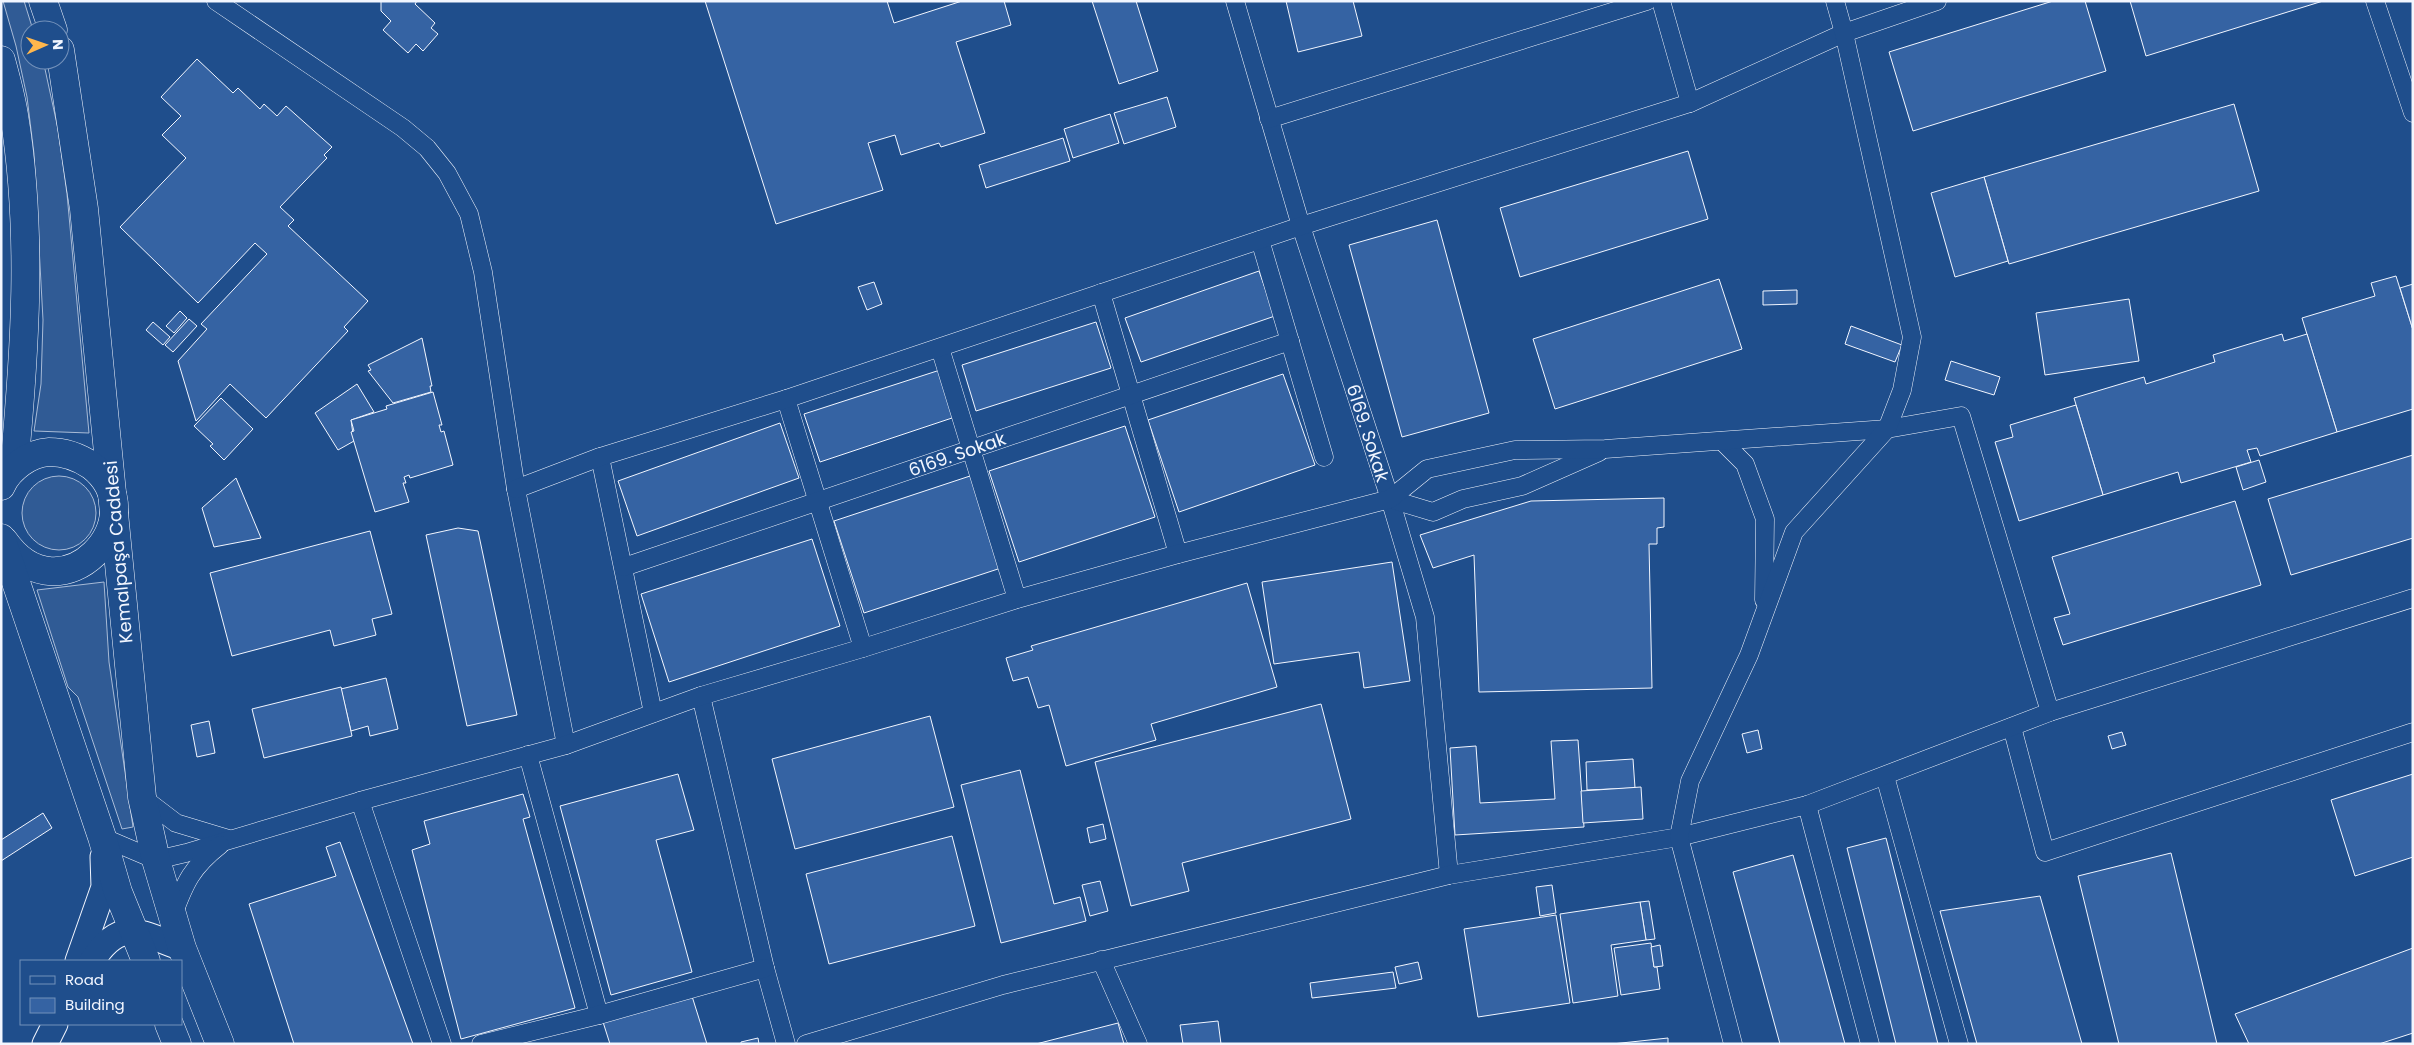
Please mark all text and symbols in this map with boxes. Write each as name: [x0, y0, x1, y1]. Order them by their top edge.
north arrow: [20, 20, 70, 70]
text: N: [48, 39, 68, 50]
street label: 6169. Sokak: [1340, 381, 1396, 486]
street label: 6169. Sokak: [905, 425, 1010, 482]
street label: Kemalpaşa Caddesi: [98, 460, 138, 644]
legend: [20, 960, 182, 1025]
text: Road: [65, 969, 104, 990]
text: Building: [65, 994, 125, 1015]

